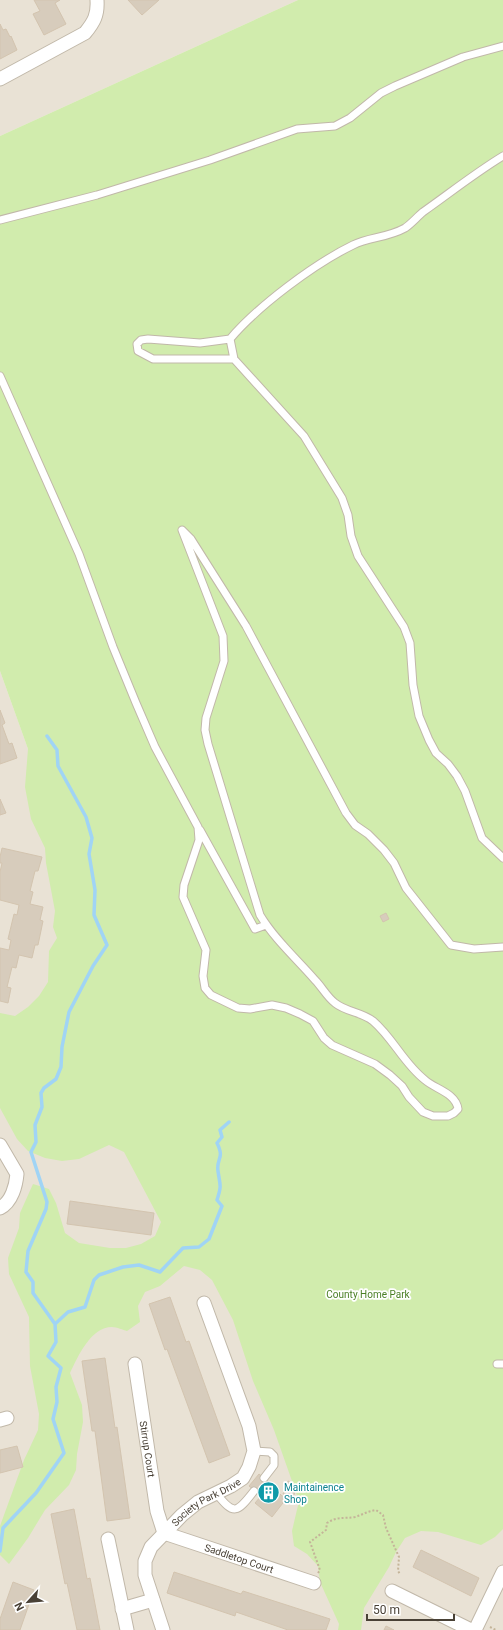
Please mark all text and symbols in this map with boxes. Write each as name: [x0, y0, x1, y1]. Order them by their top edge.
park label: County Home Park: [326, 1289, 411, 1300]
street label: Stirrup Court: [138, 1420, 157, 1478]
street label: Society Park Drive: [170, 1476, 243, 1528]
building icon: Maintainence Shop: [255, 1480, 281, 1506]
place label: Maintainence Shop: [284, 1482, 344, 1505]
street label: Saddletop Court: [203, 1542, 275, 1575]
north arrow: [8, 1582, 48, 1622]
scale bar: [367, 1596, 454, 1622]
text: N: [12, 1600, 27, 1613]
text: 50 m: [373, 1603, 400, 1617]

